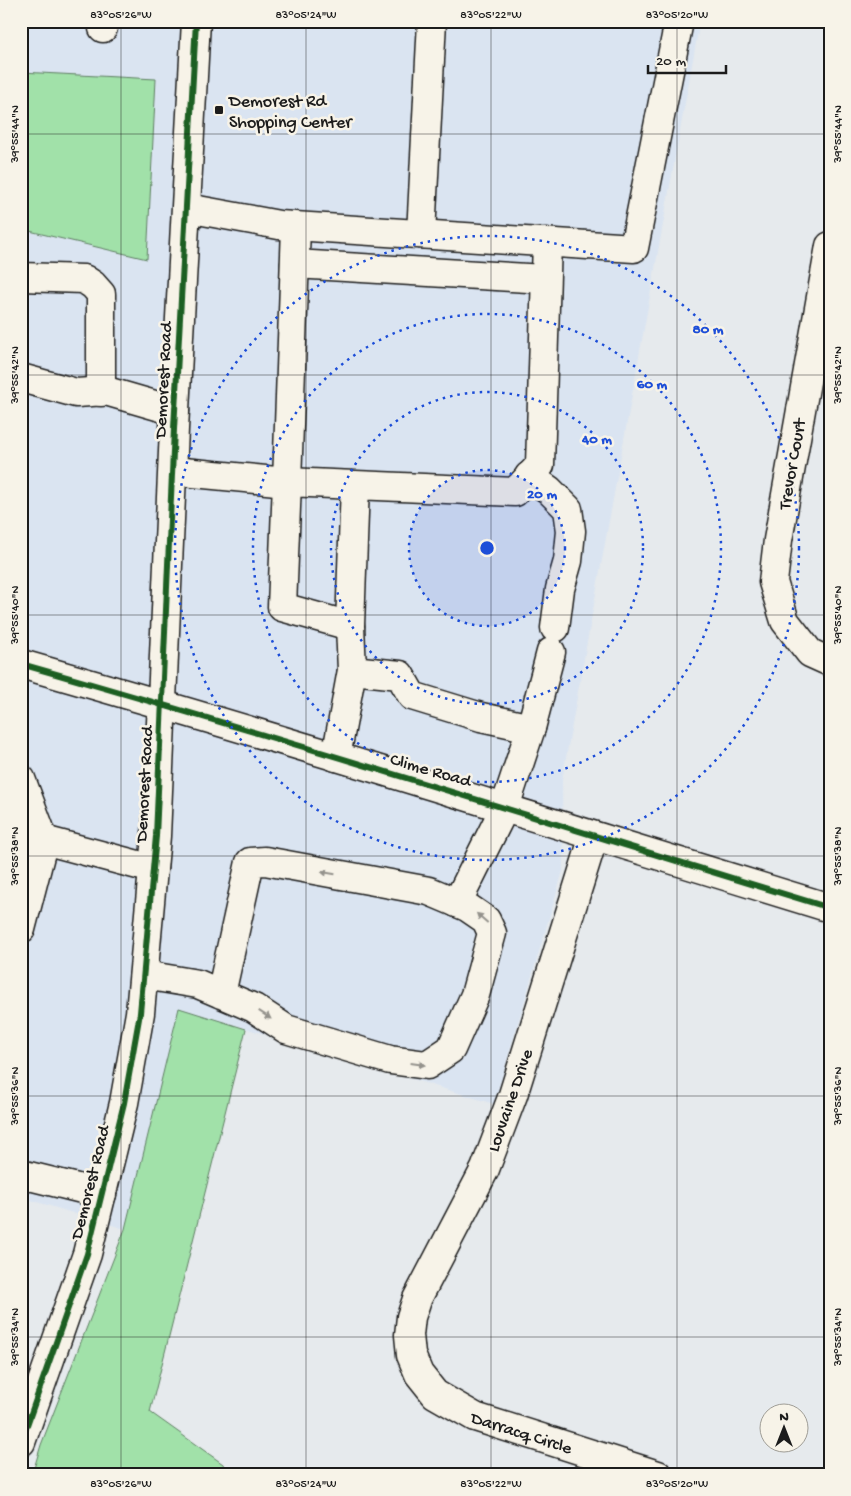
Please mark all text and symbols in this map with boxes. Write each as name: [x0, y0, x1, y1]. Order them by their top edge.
text: 83°05'26"W: [90, 9, 152, 23]
text: 83°05'24"W: [275, 9, 337, 23]
text: 83°05'22"W: [460, 9, 522, 23]
text: 83°05'20"W: [646, 9, 708, 23]
scale bar: [648, 42, 726, 74]
text: 20 m: [656, 53, 686, 71]
place label: Demorest Rd Shopping Center: [228, 92, 353, 134]
marker: Demorest Rd Shopping Center: [213, 104, 225, 116]
text: 39°55'44"N: [9, 105, 23, 164]
text: 39°55'44"N: [832, 105, 846, 164]
street label: Demorest Road: [151, 320, 178, 440]
text: 80 m: [693, 321, 724, 339]
text: 39°55'42"N: [9, 346, 23, 405]
text: 39°55'42"N: [832, 346, 846, 405]
text: 60 m: [637, 376, 668, 394]
street label: Trevor Court: [775, 416, 812, 512]
text: 40 m: [581, 431, 612, 449]
text: 20 m: [527, 486, 557, 504]
centre of rings: [478, 539, 496, 557]
text: 39°55'40"N: [9, 586, 23, 645]
text: 39°55'40"N: [832, 586, 846, 645]
street label: Demorest Road: [132, 724, 159, 844]
street label: Clime Road: [387, 750, 475, 793]
text: 39°55'38"N: [9, 826, 23, 886]
text: 39°55'38"N: [832, 826, 846, 886]
one-way arrow: [320, 868, 336, 876]
one-way arrow: [475, 913, 488, 924]
one-way arrow: [258, 1010, 272, 1020]
street label: Louvaine Drive: [484, 1046, 539, 1155]
one-way arrow: [411, 1060, 427, 1068]
text: 39°55'36"N: [9, 1067, 23, 1126]
text: 39°55'36"N: [832, 1067, 846, 1126]
street label: Demorest Road: [67, 1122, 116, 1243]
text: 39°55'34"N: [9, 1308, 23, 1367]
text: 39°55'34"N: [832, 1308, 846, 1367]
north arrow: [758, 1404, 808, 1454]
street label: Darracq Circle: [467, 1408, 575, 1460]
text: N: [779, 1409, 789, 1426]
text: 83°05'26"W: [90, 1478, 152, 1492]
text: 83°05'24"W: [275, 1478, 337, 1492]
text: 83°05'22"W: [460, 1478, 522, 1492]
text: 83°05'20"W: [646, 1478, 708, 1492]

